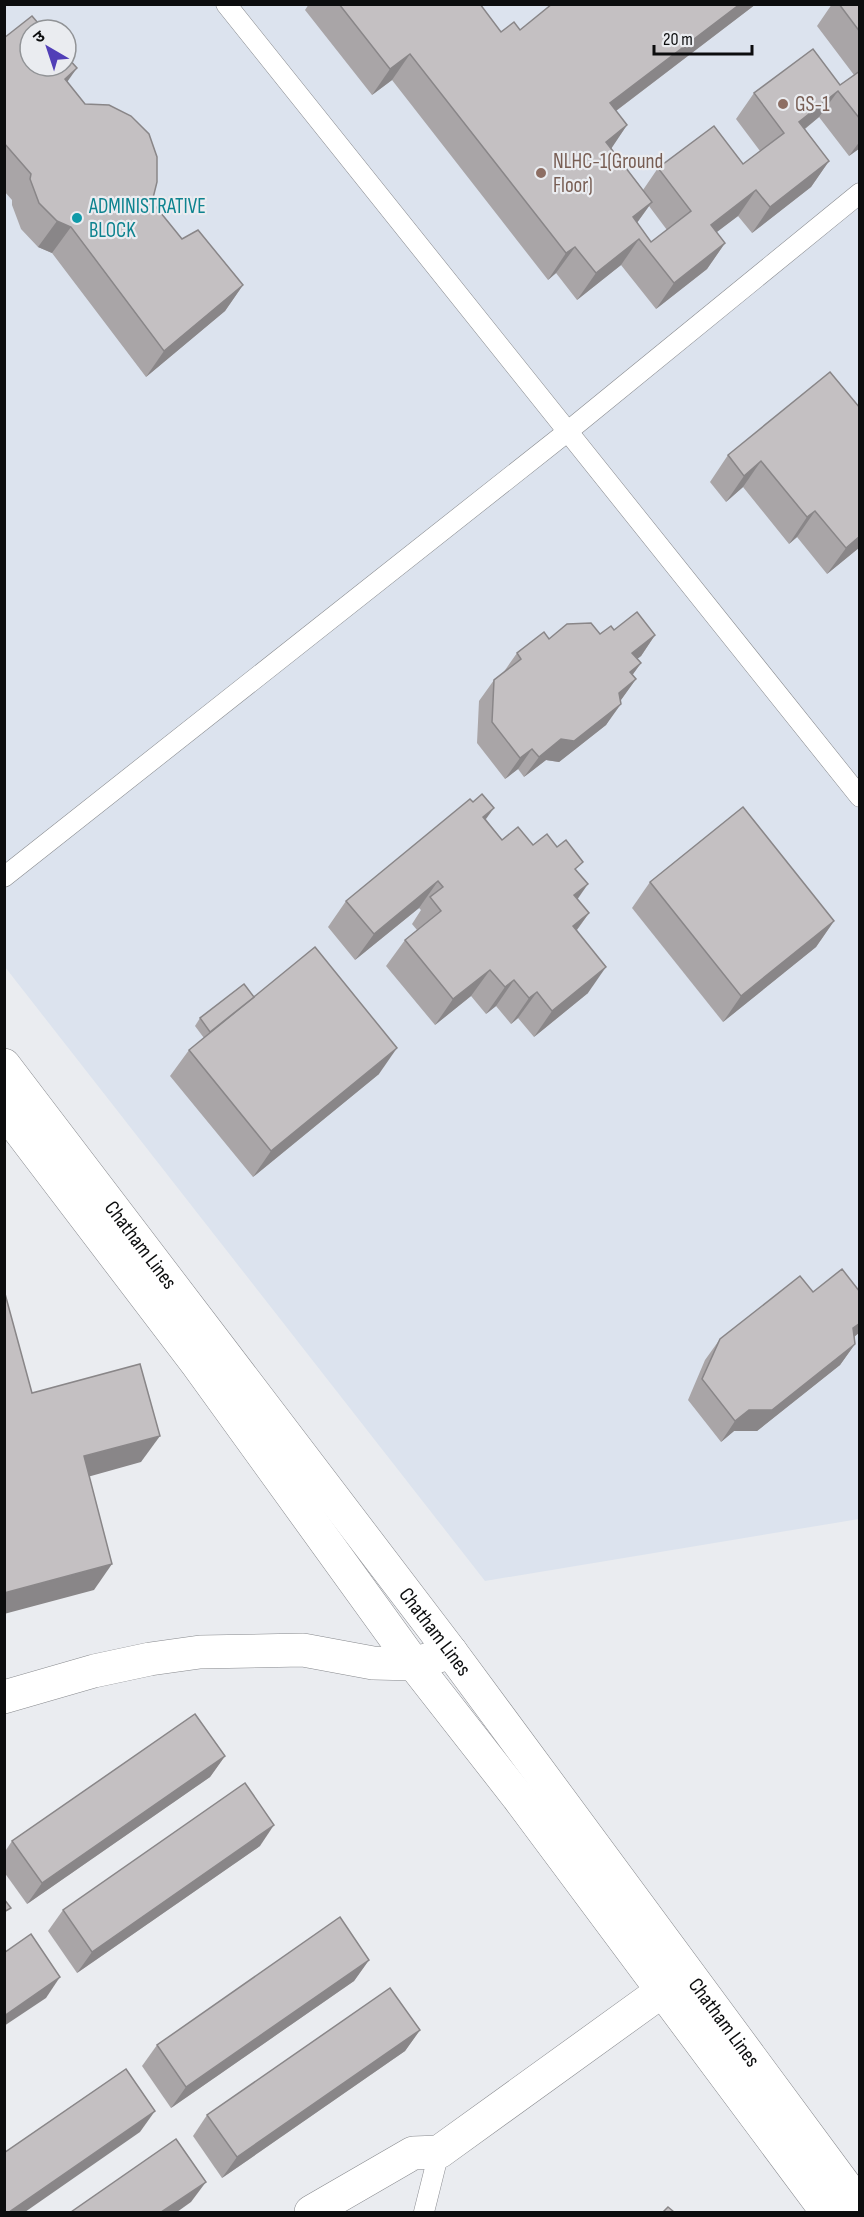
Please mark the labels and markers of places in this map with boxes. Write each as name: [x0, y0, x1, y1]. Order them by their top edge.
place label: GS-1: [795, 92, 830, 117]
marker: GS-1: [776, 97, 790, 111]
place label: NLHC-1(Ground Floor): [553, 149, 663, 198]
marker: NLHC-1(Ground Floor): [534, 166, 548, 180]
place label: ADMINISTRATIVE BLOCK: [88, 194, 206, 243]
marker: ADMINISTRATIVE BLOCK: [70, 211, 84, 225]

